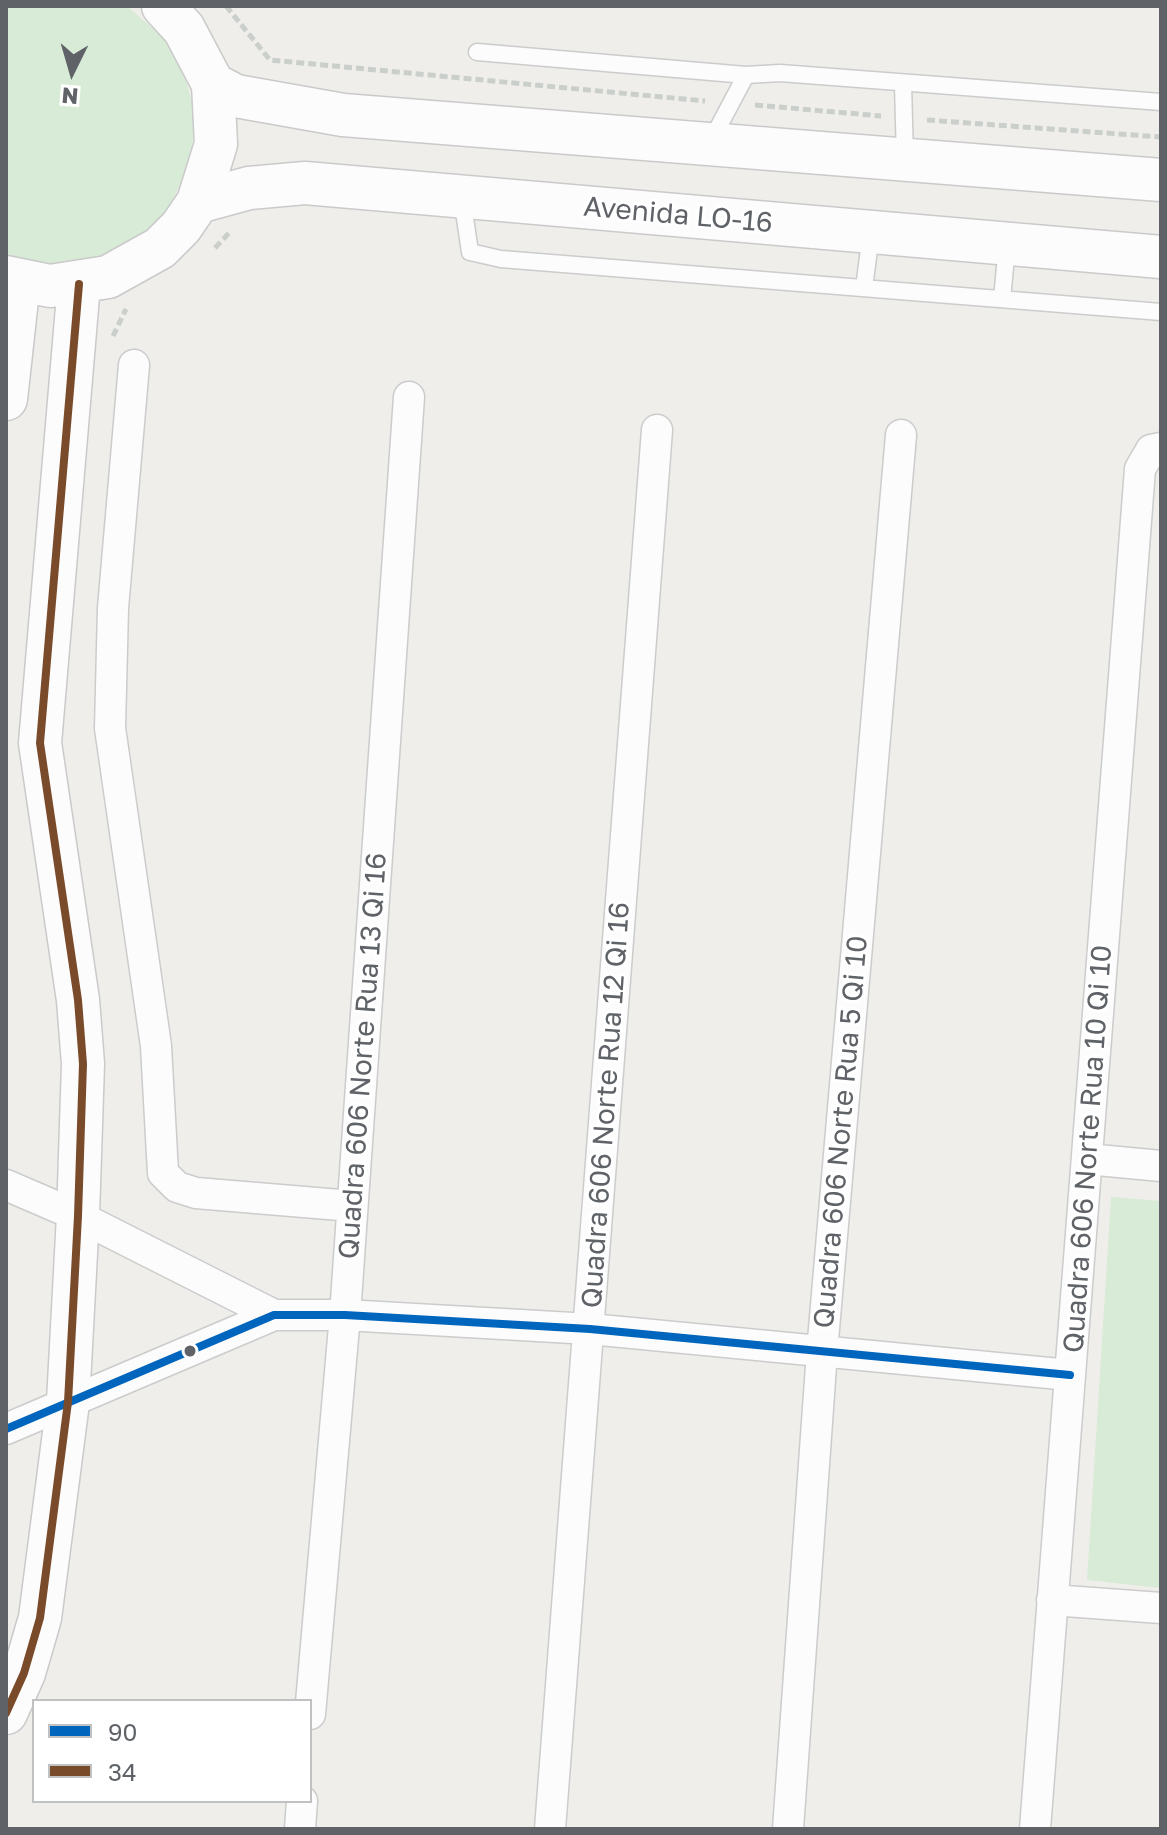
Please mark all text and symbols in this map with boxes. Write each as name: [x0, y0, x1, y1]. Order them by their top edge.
north arrow: [32, 32, 112, 112]
text: N: [60, 82, 79, 111]
street label: Avenida LO-16: [582, 190, 774, 240]
street label: Quadra 606 Norte Rua 13 Qi 16: [332, 852, 394, 1260]
street label: Quadra 606 Norte Rua 12 Qi 16: [575, 901, 637, 1309]
street label: Quadra 606 Norte Rua 5 Qi 10: [807, 934, 875, 1330]
street label: Quadra 606 Norte Rua 10 Qi 10: [1057, 944, 1119, 1354]
unlabelled marker: [182, 1343, 198, 1359]
legend: [32, 1699, 312, 1803]
text: 90: [108, 1717, 137, 1746]
text: 34: [108, 1757, 137, 1786]

